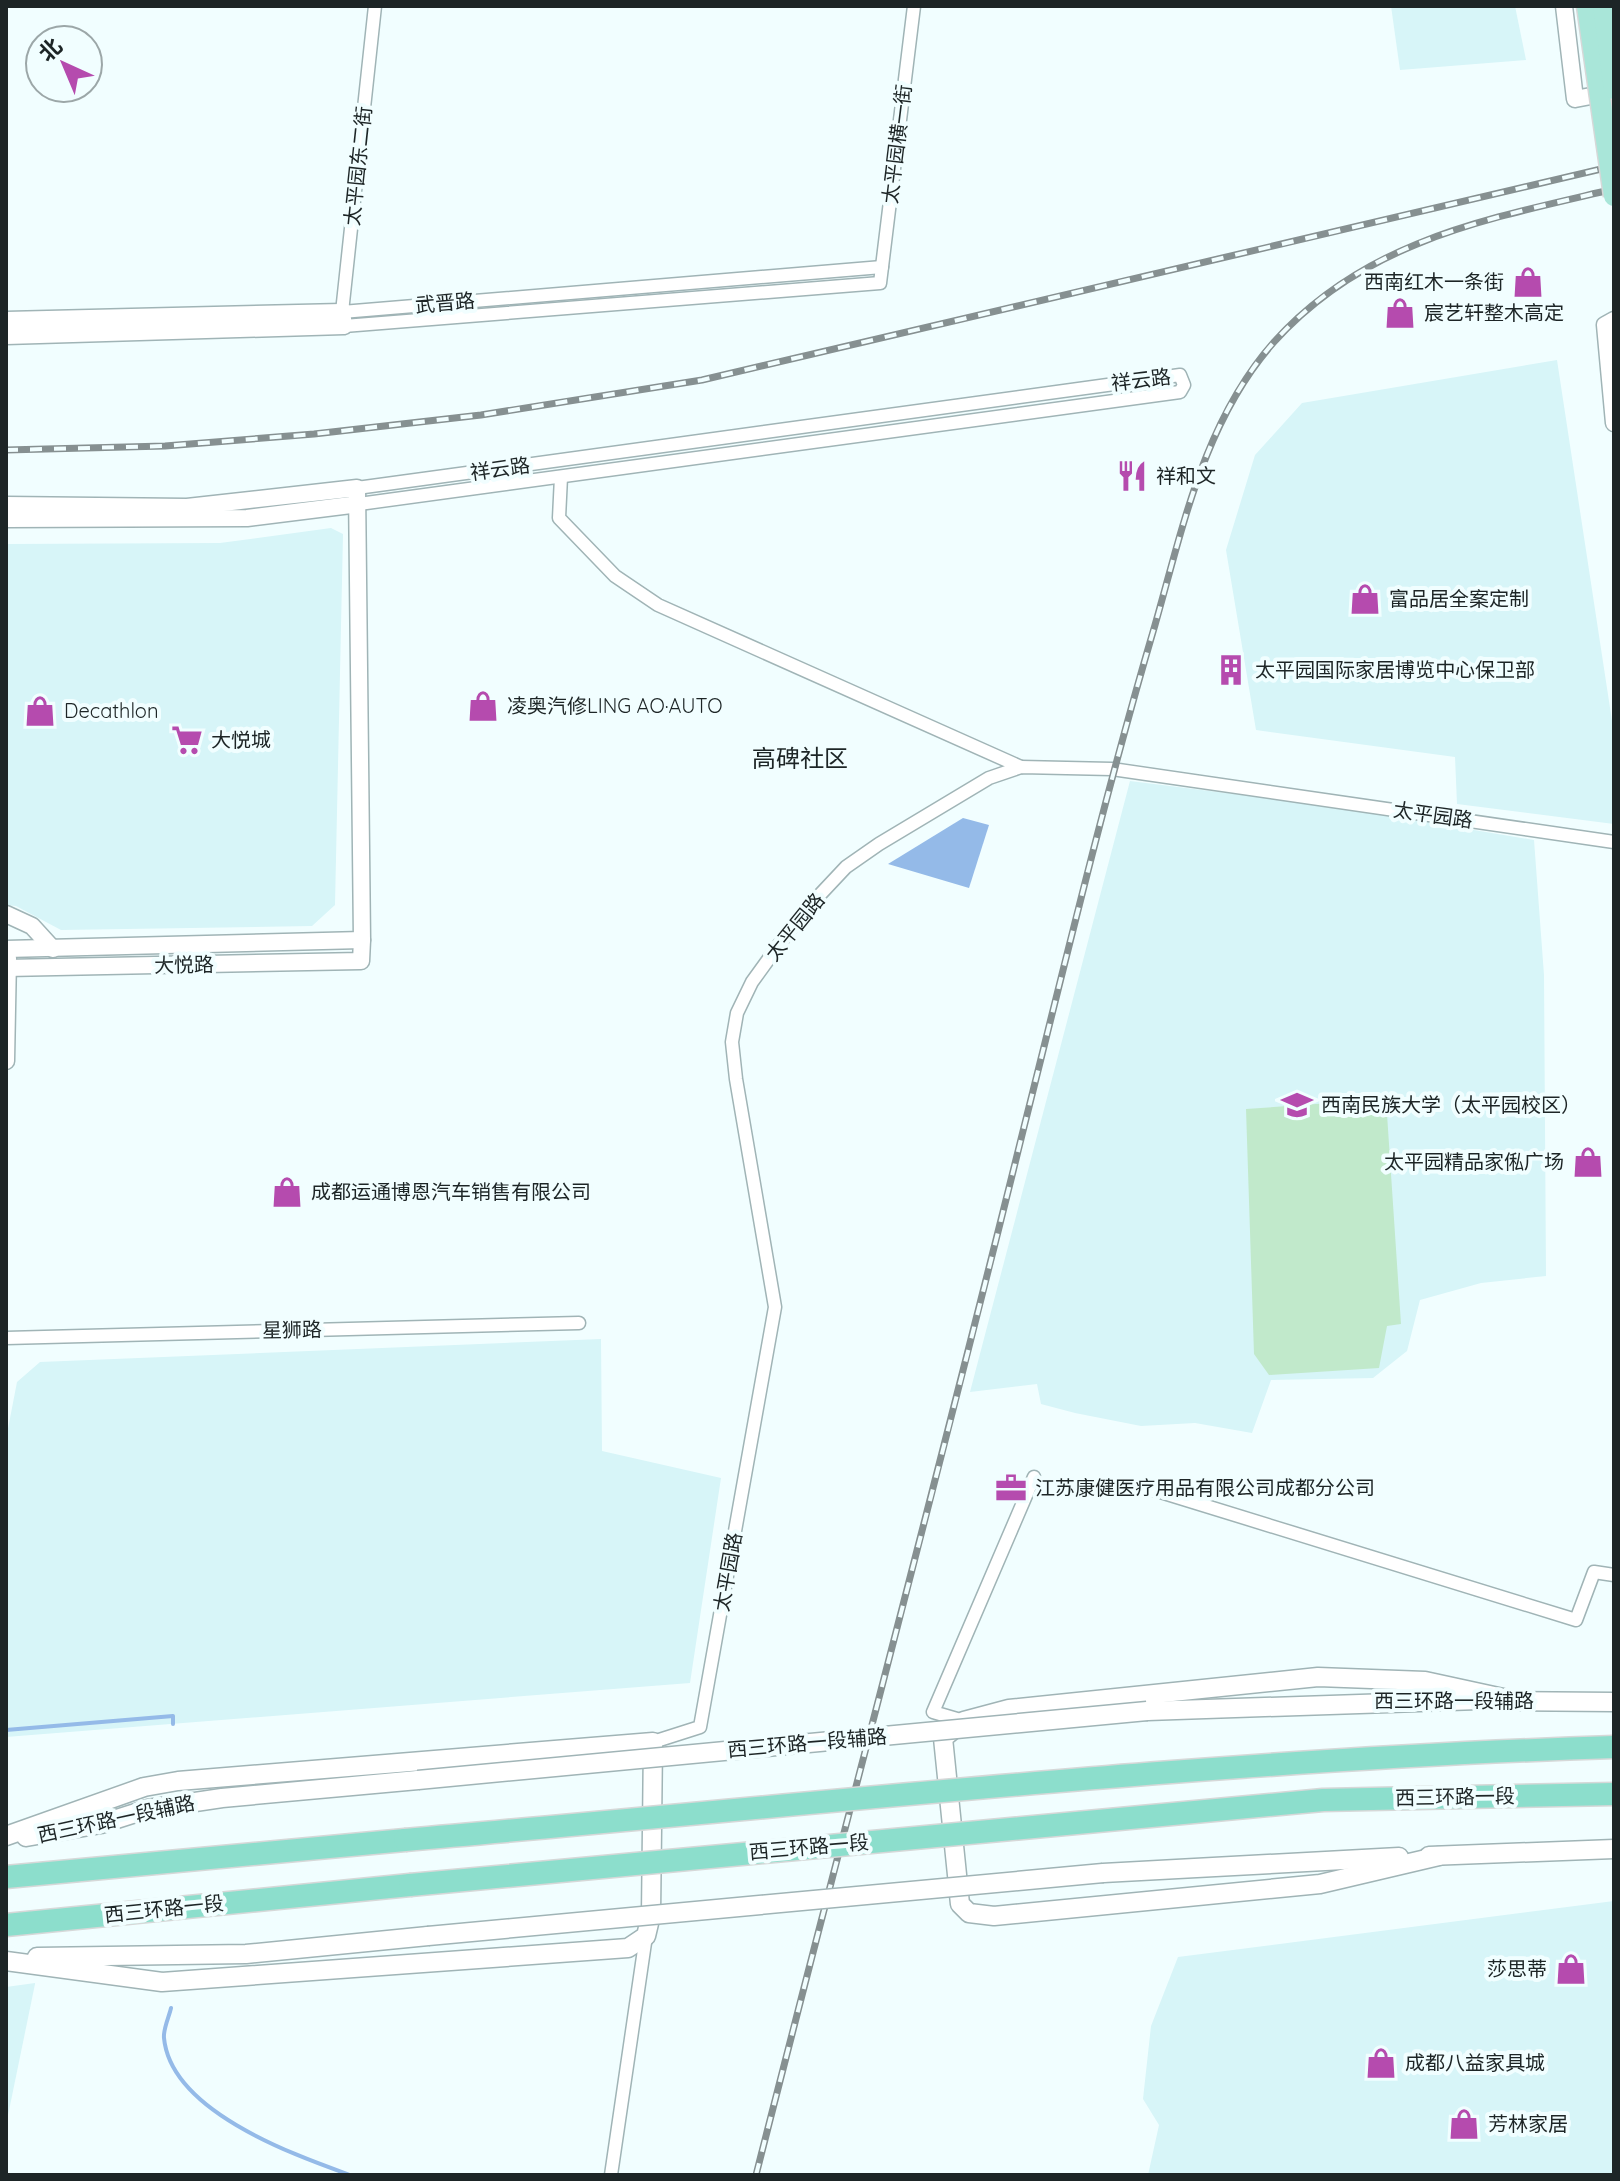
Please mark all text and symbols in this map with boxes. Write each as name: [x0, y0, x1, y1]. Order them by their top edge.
north arrow: [24, 24, 104, 104]
text: 北: [32, 32, 68, 67]
street label: 太平园横一街: [877, 83, 916, 205]
street label: 太平园东二街: [339, 105, 376, 227]
shop icon: 西南红木一条街: [1511, 265, 1545, 299]
place label: 西南红木一条街: [1364, 269, 1504, 294]
street label: 武晋路: [414, 287, 476, 318]
shop icon: 宸艺轩整木高定: [1383, 296, 1417, 330]
place label: 宸艺轩整木高定: [1424, 300, 1564, 325]
street label: 祥云路: [1110, 363, 1172, 396]
street label: 祥云路: [468, 452, 531, 485]
restaurant icon: 祥和文: [1115, 459, 1149, 493]
place label: 祥和文: [1156, 463, 1216, 488]
shop icon: 富品居全案定制: [1348, 582, 1382, 616]
place label: 富品居全案定制: [1389, 586, 1529, 611]
building icon: 太平园国际家居博览中心保卫部: [1214, 653, 1248, 687]
place label: 太平园国际家居博览中心保卫部: [1255, 657, 1535, 682]
shop icon: 凌奥汽修LING AO·AUTO: [466, 689, 500, 723]
place label: 凌奥汽修LING AO·AUTO: [507, 693, 723, 718]
shop icon: Decathlon: [23, 694, 57, 728]
place label: Decathlon: [64, 698, 159, 723]
supermarket icon: 大悦城: [170, 723, 204, 757]
place label: 大悦城: [211, 727, 271, 752]
district label: 高碑社区: [752, 743, 848, 773]
street label: 太平园路: [1392, 797, 1474, 832]
street label: 太平园路: [760, 888, 829, 966]
street label: 大悦路: [154, 951, 214, 978]
school or university icon: 西南民族大学（太平园校区）: [1280, 1088, 1314, 1122]
place label: 西南民族大学（太平园校区）: [1321, 1092, 1581, 1117]
shop icon: 太平园精品家俬广场: [1571, 1145, 1605, 1179]
place label: 太平园精品家俬广场: [1384, 1149, 1564, 1174]
shop icon: 成都运通博恩汽车销售有限公司: [270, 1175, 304, 1209]
place label: 成都运通博恩汽车销售有限公司: [311, 1179, 591, 1204]
street label: 星狮路: [262, 1316, 322, 1343]
office icon: 江苏康健医疗用品有限公司成都分公司: [994, 1471, 1028, 1505]
place label: 江苏康健医疗用品有限公司成都分公司: [1035, 1475, 1375, 1500]
street label: 太平园路: [708, 1530, 747, 1613]
street label: 西三环路一段辅路: [1374, 1688, 1534, 1713]
street label: 西三环路一段辅路: [726, 1723, 888, 1762]
street label: 西三环路一段: [1395, 1783, 1515, 1810]
street label: 西三环路一段辅路: [35, 1790, 197, 1847]
street label: 西三环路一段: [748, 1829, 870, 1864]
street label: 西三环路一段: [103, 1890, 225, 1927]
shop icon: 莎思蒂: [1554, 1952, 1588, 1986]
place label: 莎思蒂: [1487, 1956, 1547, 1981]
shop icon: 成都八益家具城: [1364, 2046, 1398, 2080]
place label: 成都八益家具城: [1405, 2050, 1545, 2075]
shop icon: 芳林家居: [1447, 2107, 1481, 2141]
place label: 芳林家居: [1488, 2111, 1568, 2136]

